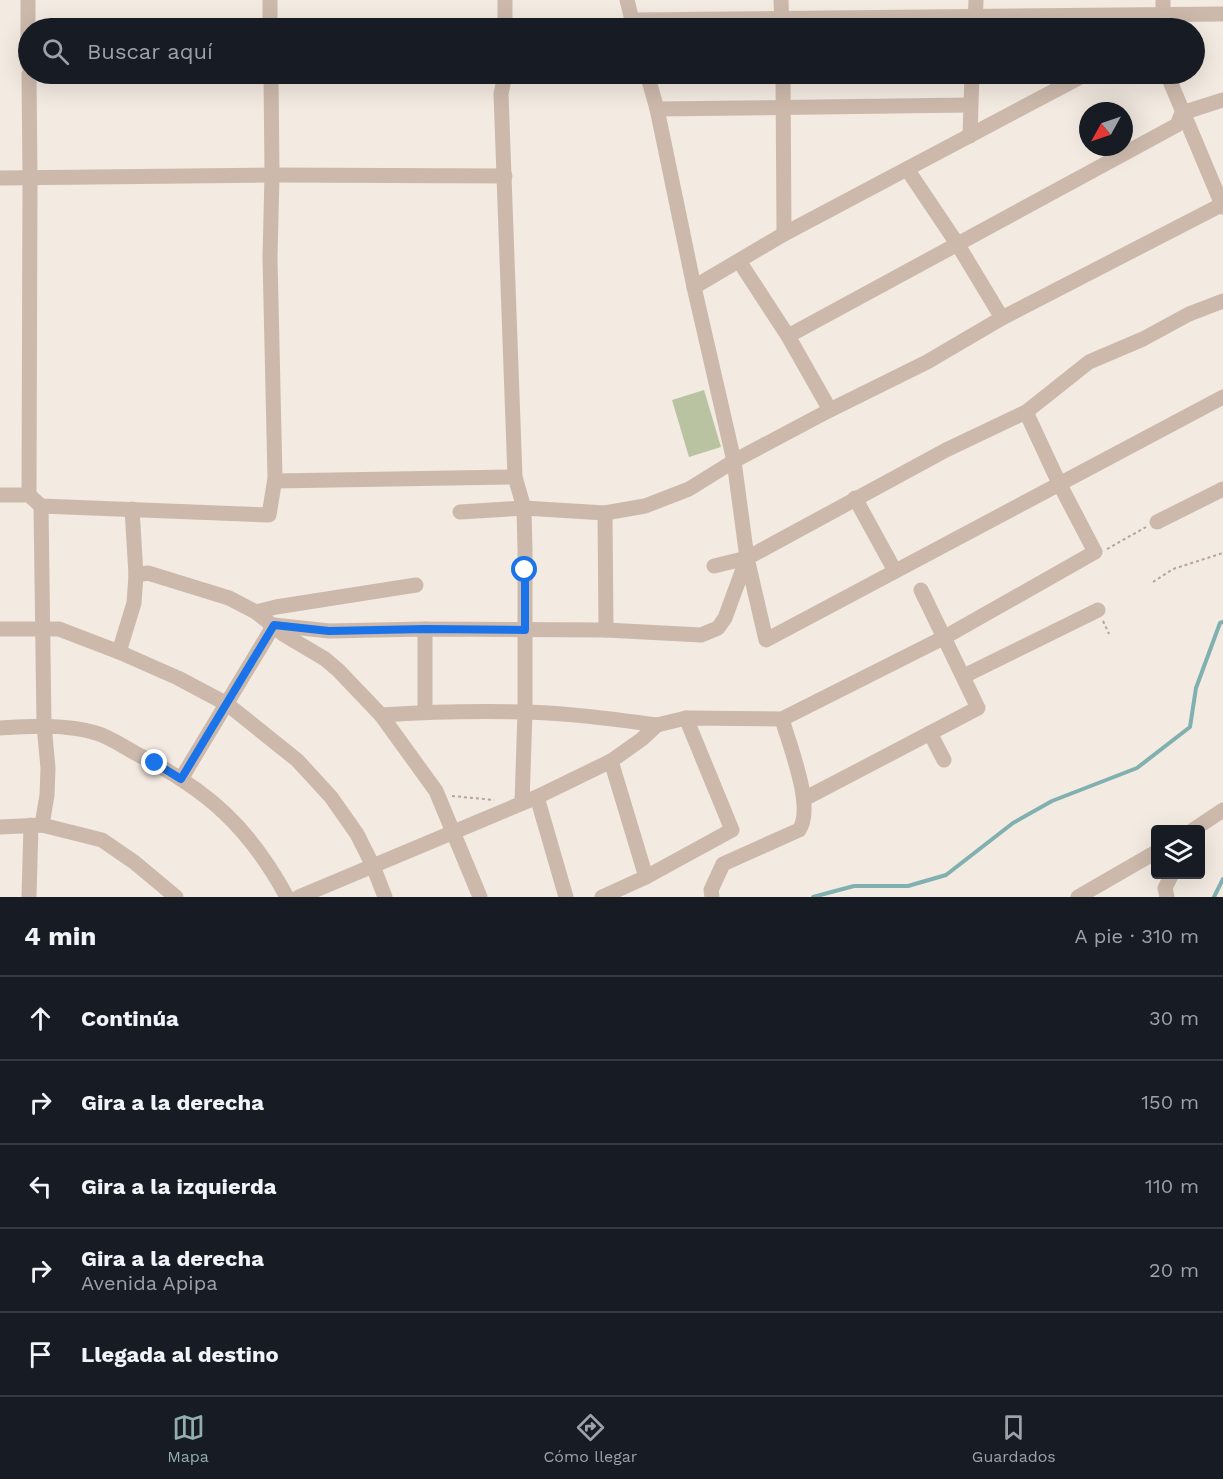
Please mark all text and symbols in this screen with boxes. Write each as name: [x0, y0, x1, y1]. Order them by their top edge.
search box: [18, 18, 1205, 84]
icon: search: [39, 35, 72, 68]
text: Buscar aquí: [87, 39, 213, 64]
north arrow: [1079, 102, 1133, 156]
route start: [511, 556, 537, 582]
route end: [141, 749, 167, 775]
map controls: [1151, 825, 1205, 879]
button: layers: [1151, 825, 1205, 879]
text: 4 min: [24, 921, 96, 951]
text: A pie · 310 m: [1074, 924, 1199, 948]
icon: ahead: [24, 1002, 57, 1035]
text: Continúa: [81, 1006, 179, 1031]
text: 30 m: [1149, 1006, 1199, 1030]
icon: right: [24, 1086, 57, 1119]
text: Gira a la derecha: [81, 1090, 264, 1115]
text: 150 m: [1141, 1090, 1199, 1114]
icon: left: [24, 1170, 57, 1203]
text: Gira a la izquierda: [81, 1174, 277, 1199]
text: 110 m: [1145, 1174, 1199, 1198]
text: Gira a la derecha: [81, 1246, 264, 1271]
icon: right: [24, 1254, 57, 1287]
text: 20 m: [1149, 1258, 1199, 1282]
text: Avenida Apipa: [81, 1271, 218, 1295]
icon: arrive: [24, 1338, 57, 1371]
text: Llegada al destino: [81, 1342, 279, 1367]
tab: Mapa: [167, 1411, 209, 1466]
tab: Cómo llegar: [543, 1411, 637, 1466]
tab: Guardados: [972, 1411, 1056, 1466]

